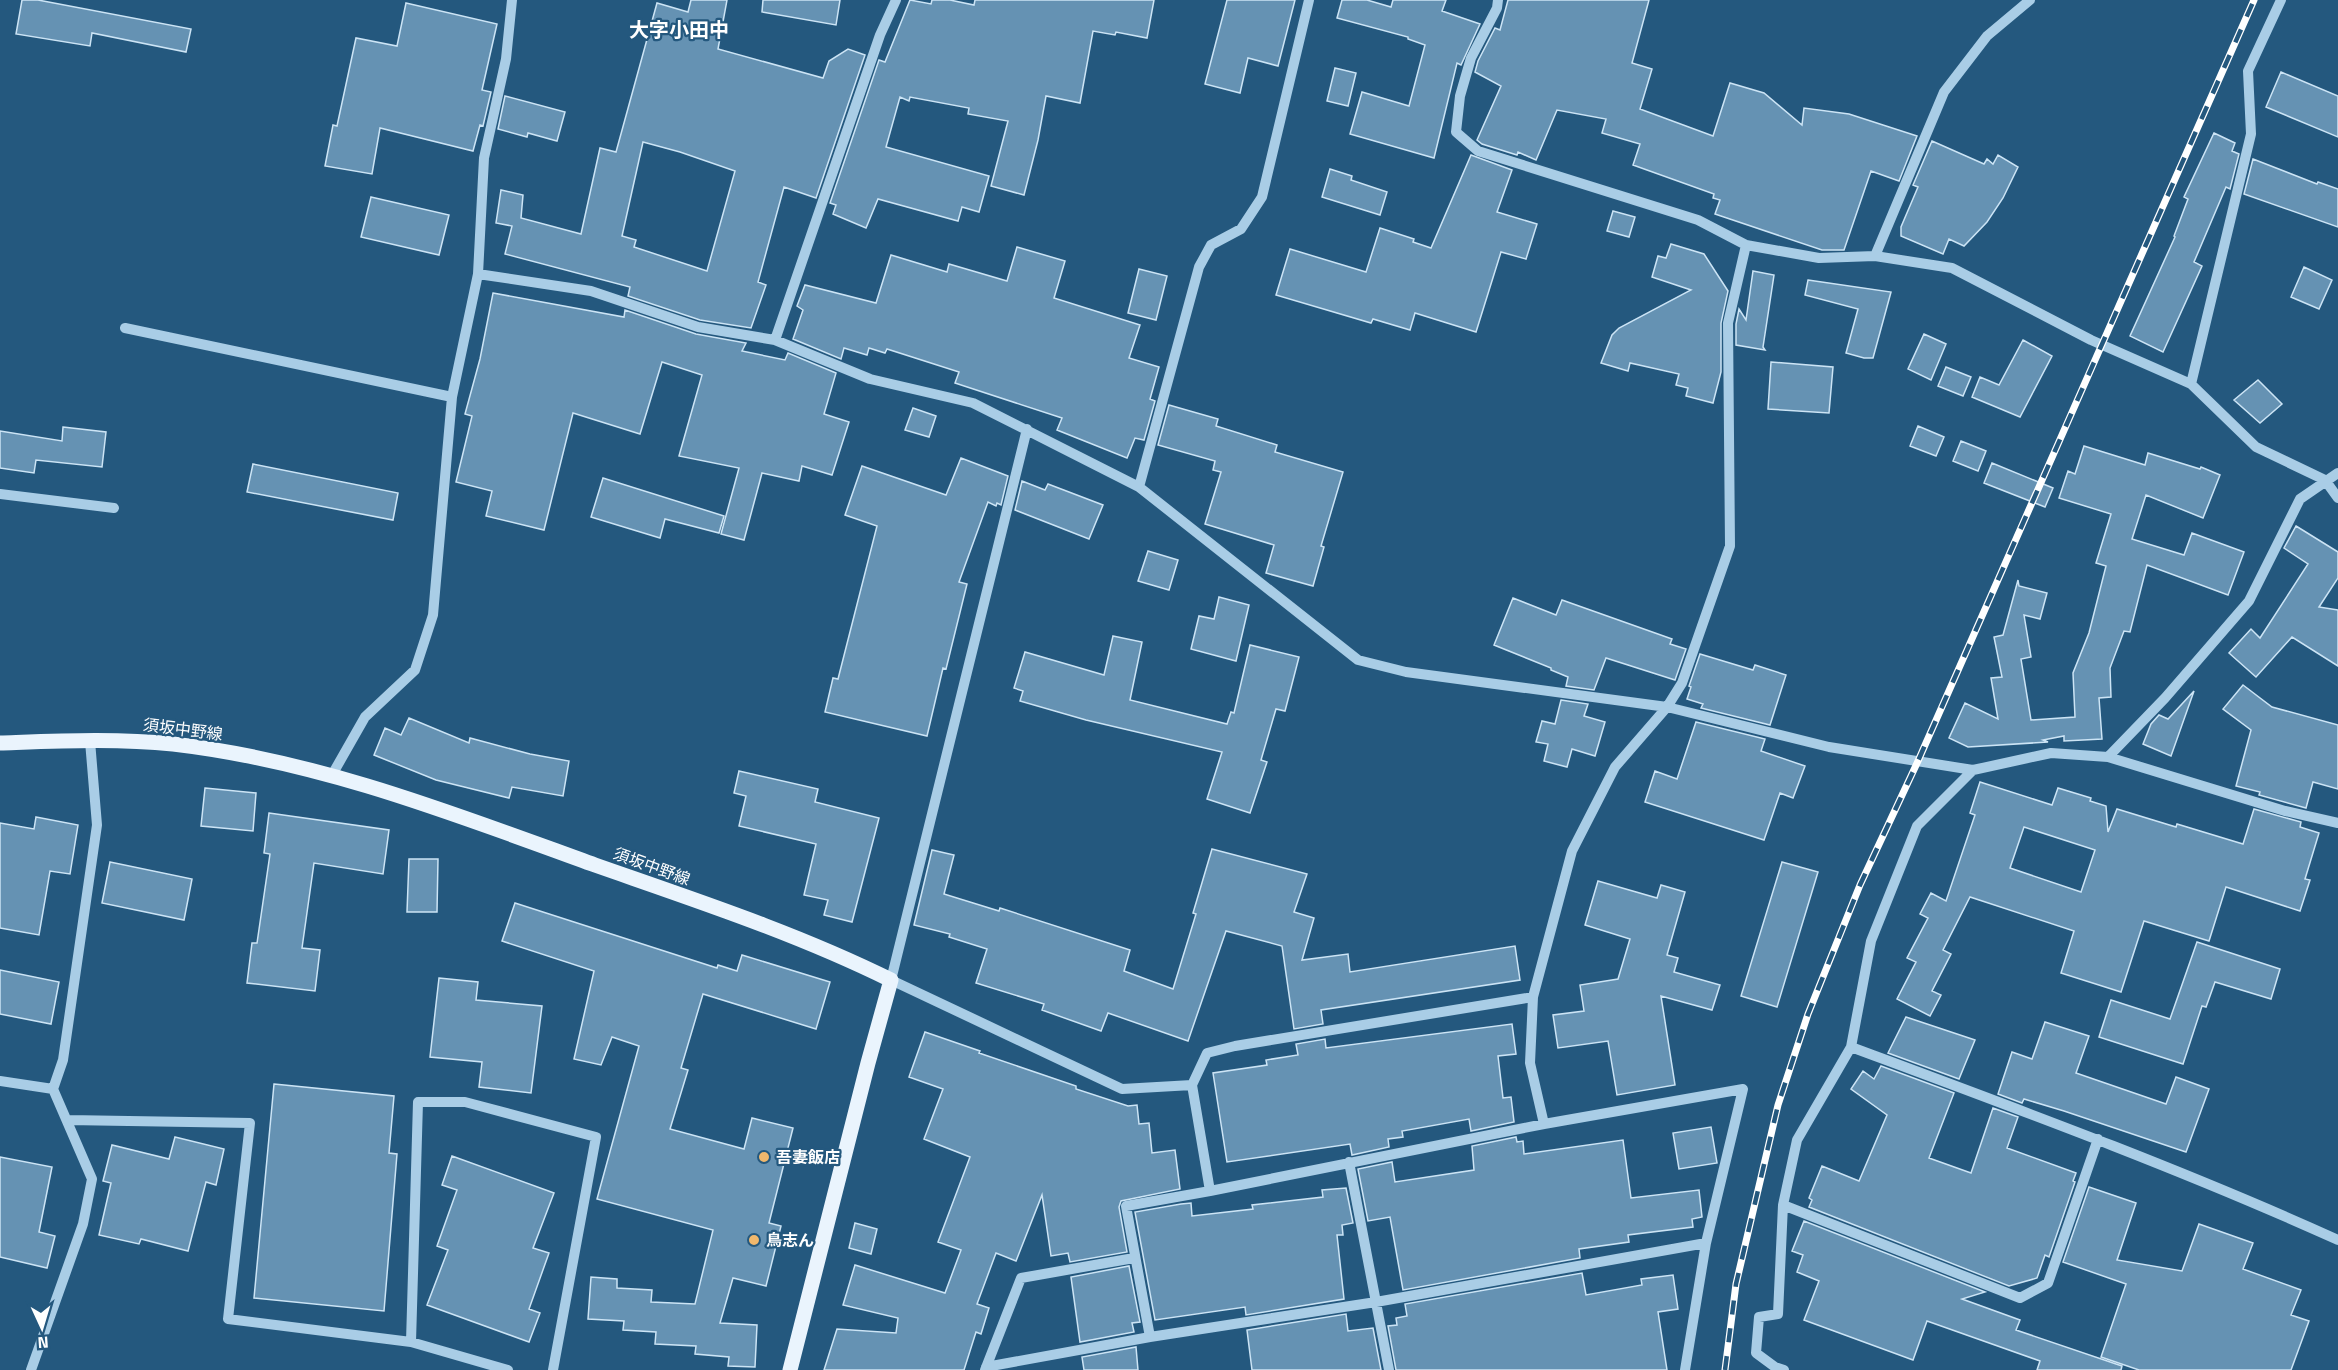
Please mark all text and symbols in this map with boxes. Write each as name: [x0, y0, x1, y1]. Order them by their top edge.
district label: 大字小田中: [629, 14, 729, 45]
street label: 須坂中野線: [142, 712, 224, 746]
street label: 須坂中野線: [610, 841, 694, 891]
place label: 吾妻飯店: [776, 1145, 840, 1169]
marker: 吾妻飯店: [757, 1150, 771, 1164]
place label: 鳥志ん: [766, 1228, 814, 1252]
marker: 鳥志ん: [747, 1233, 761, 1247]
north arrow: [12, 1298, 72, 1358]
text: N: [37, 1331, 49, 1355]

